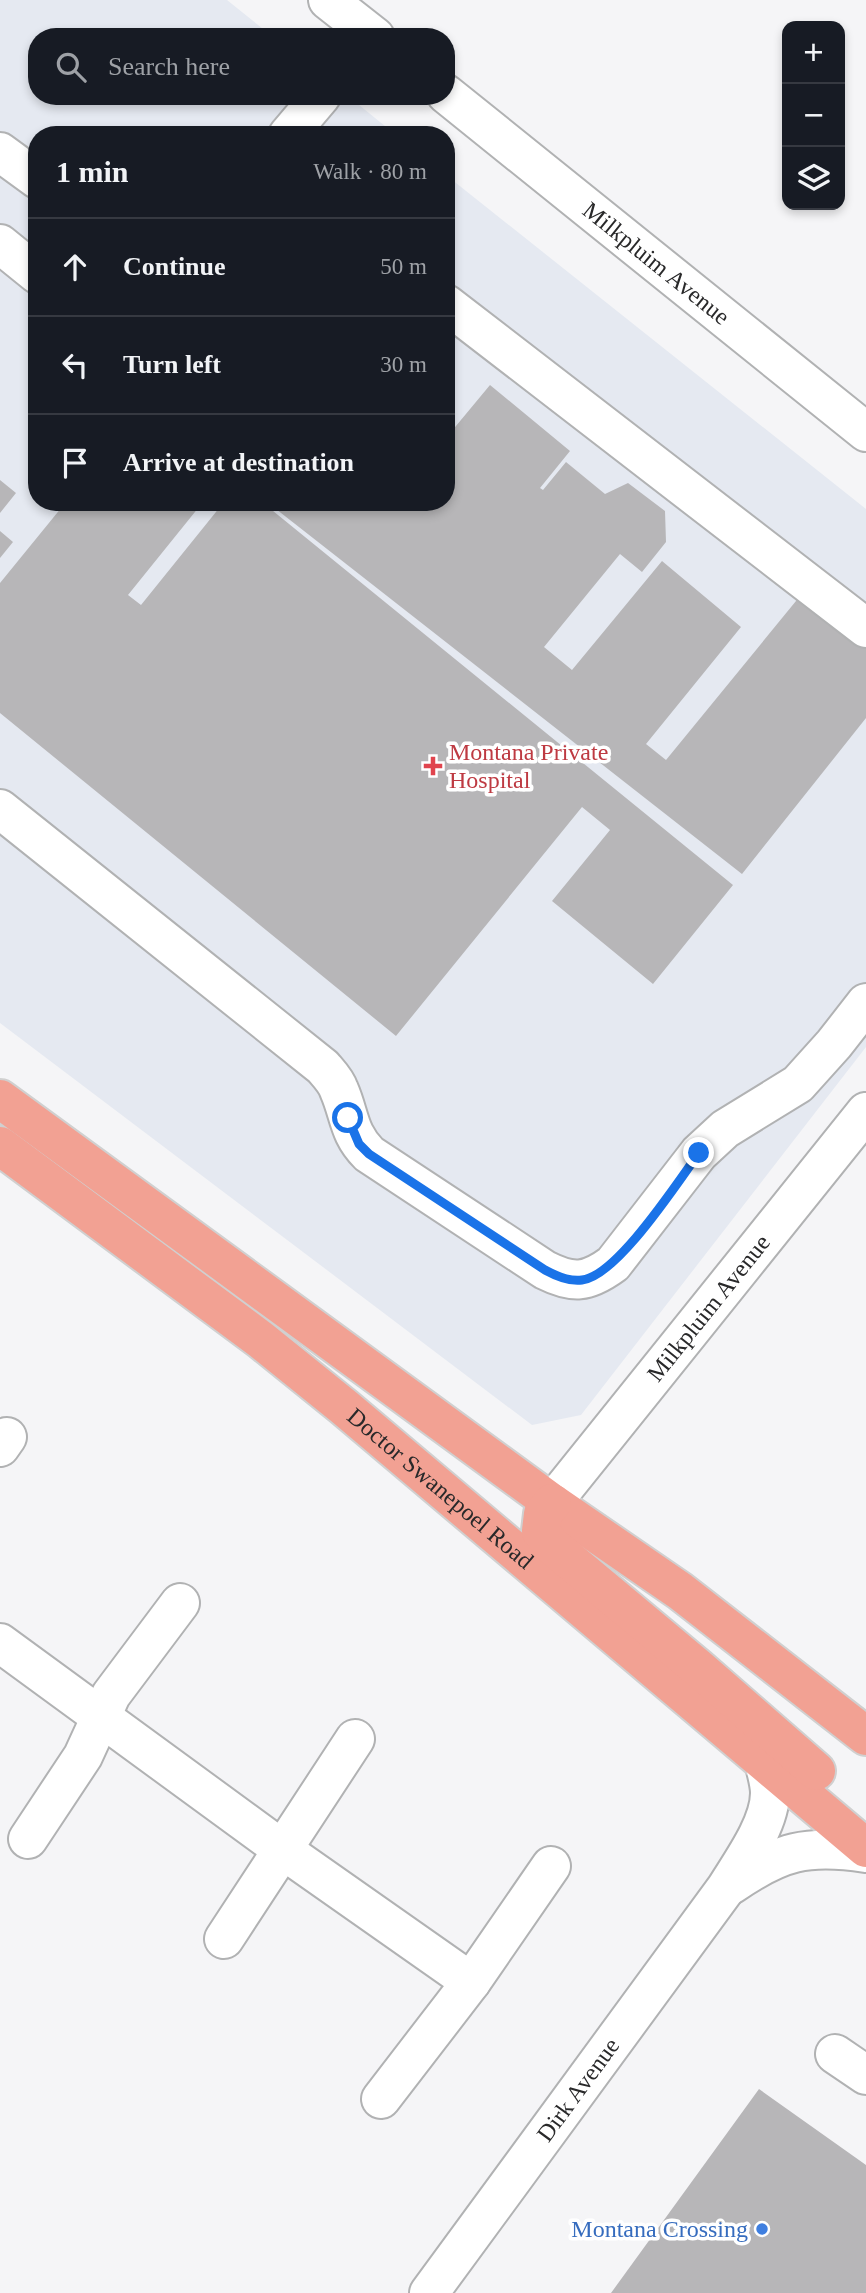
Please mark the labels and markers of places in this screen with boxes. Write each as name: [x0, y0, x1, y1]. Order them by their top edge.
place label: Montana Private Hospital: [449, 739, 608, 793]
marker: Montana Private Hospital: [423, 756, 443, 776]
place label: Montana Crossing: [571, 2216, 748, 2242]
marker: Montana Crossing: [754, 2221, 770, 2237]

